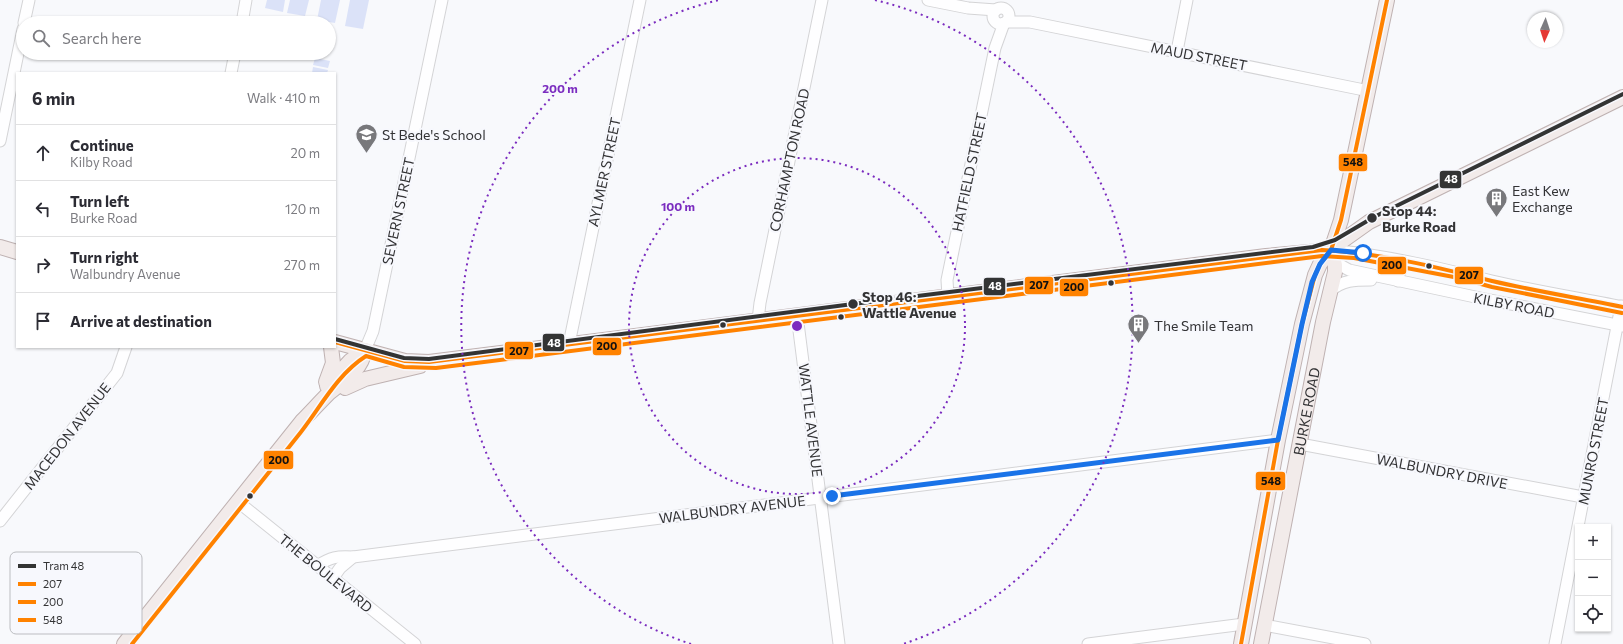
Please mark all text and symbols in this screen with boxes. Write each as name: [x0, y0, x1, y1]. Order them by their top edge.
north arrow: [1527, 12, 1563, 48]
search box: [16, 16, 336, 60]
icon: search: [30, 27, 52, 49]
text: Search here: [62, 29, 141, 47]
street label: MAUD STREET: [1149, 38, 1249, 74]
text: 200 m: [542, 81, 578, 95]
street label: CORHAMPTON ROAD: [765, 87, 813, 233]
text: 6 min: [32, 88, 75, 109]
text: Walk · 410 m: [247, 90, 320, 106]
street label: HATFIELD STREET: [948, 111, 990, 233]
street label: AYLMER STREET: [584, 116, 624, 228]
school or university icon: St Bede's School: [353, 121, 379, 154]
place label: St Bede's School: [382, 126, 486, 143]
text: Continue: [70, 136, 134, 154]
icon: ahead: [32, 142, 54, 164]
text: 20 m: [291, 145, 320, 161]
line badge: 548: [1338, 153, 1368, 172]
text: Kilby Road: [70, 154, 132, 170]
text: 548: [1343, 155, 1363, 168]
street label: SEVERN STREET: [378, 156, 418, 266]
line badge: 48: [1439, 170, 1462, 189]
text: 48: [1444, 172, 1458, 185]
place label: East Kew Exchange: [1512, 182, 1573, 215]
building icon: East Kew Exchange: [1484, 185, 1510, 218]
text: Turn left: [70, 192, 129, 210]
icon: left: [32, 198, 54, 220]
text: 100 m: [661, 199, 695, 213]
text: 120 m: [285, 201, 320, 217]
place label: Stop 44: Burke Road: [1382, 202, 1456, 235]
text: Burke Road: [70, 210, 137, 226]
marker: Stop 44: Burke Road: [1365, 211, 1379, 225]
route start: [1354, 244, 1372, 262]
text: Turn right: [70, 248, 139, 266]
icon: right: [32, 254, 54, 276]
line badge: 200: [1377, 256, 1407, 275]
text: 270 m: [284, 257, 320, 273]
text: 200: [1382, 258, 1402, 271]
unlabelled marker: [1424, 261, 1434, 271]
text: Walbundry Avenue: [70, 266, 180, 282]
line badge: 207: [1454, 266, 1484, 285]
text: 207: [1459, 268, 1479, 281]
line badge: 207: [1024, 276, 1054, 295]
line badge: 48: [983, 277, 1006, 296]
text: 207: [1029, 278, 1049, 291]
line badge: 200: [1059, 278, 1089, 297]
unlabelled marker: [1106, 278, 1116, 288]
text: 48: [988, 279, 1002, 292]
text: 200: [1064, 280, 1084, 293]
place label: Stop 46: Wattle Avenue: [862, 288, 956, 321]
street label: KILBY ROAD: [1472, 289, 1556, 321]
marker: Stop 46: Wattle Avenue: [846, 297, 860, 311]
icon: arrive: [32, 310, 54, 332]
text: Arrive at destination: [70, 312, 212, 330]
unlabelled marker: [836, 312, 846, 322]
building icon: The Smile Team: [1126, 312, 1152, 345]
place label: The Smile Team: [1154, 317, 1254, 334]
centre of rings: [790, 319, 804, 333]
unlabelled marker: [718, 320, 728, 330]
line badge: 48: [542, 333, 565, 352]
text: 48: [547, 336, 561, 349]
line badge: 200: [592, 337, 622, 356]
text: 200: [597, 339, 617, 352]
line badge: 207: [504, 341, 534, 360]
text: 207: [509, 344, 529, 357]
street label: WATTLE AVENUE: [796, 362, 826, 478]
street label: BURKE ROAD: [1289, 366, 1323, 457]
street label: MACEDON AVENUE: [20, 379, 114, 493]
street label: MUNRO STREET: [1574, 396, 1612, 506]
line badge: 200: [263, 450, 294, 470]
street label: WALBUNDRY DRIVE: [1375, 450, 1509, 492]
text: 200: [269, 453, 289, 466]
line badge: 548: [1255, 471, 1286, 491]
text: 548: [1261, 474, 1281, 487]
route end: [823, 487, 841, 505]
unlabelled marker: [245, 491, 255, 501]
street label: WALBUNDRY AVENUE: [658, 492, 806, 526]
map controls: [1575, 524, 1611, 632]
button: +: [1575, 524, 1611, 560]
street label: THE BOULEVARD: [276, 530, 376, 616]
legend: [10, 552, 142, 634]
text: Tram 48: [43, 559, 84, 572]
button: −: [1575, 560, 1611, 596]
text: 207: [43, 577, 62, 590]
text: 200: [43, 595, 63, 608]
button: locate: [1575, 596, 1611, 632]
text: 548: [43, 613, 63, 626]

